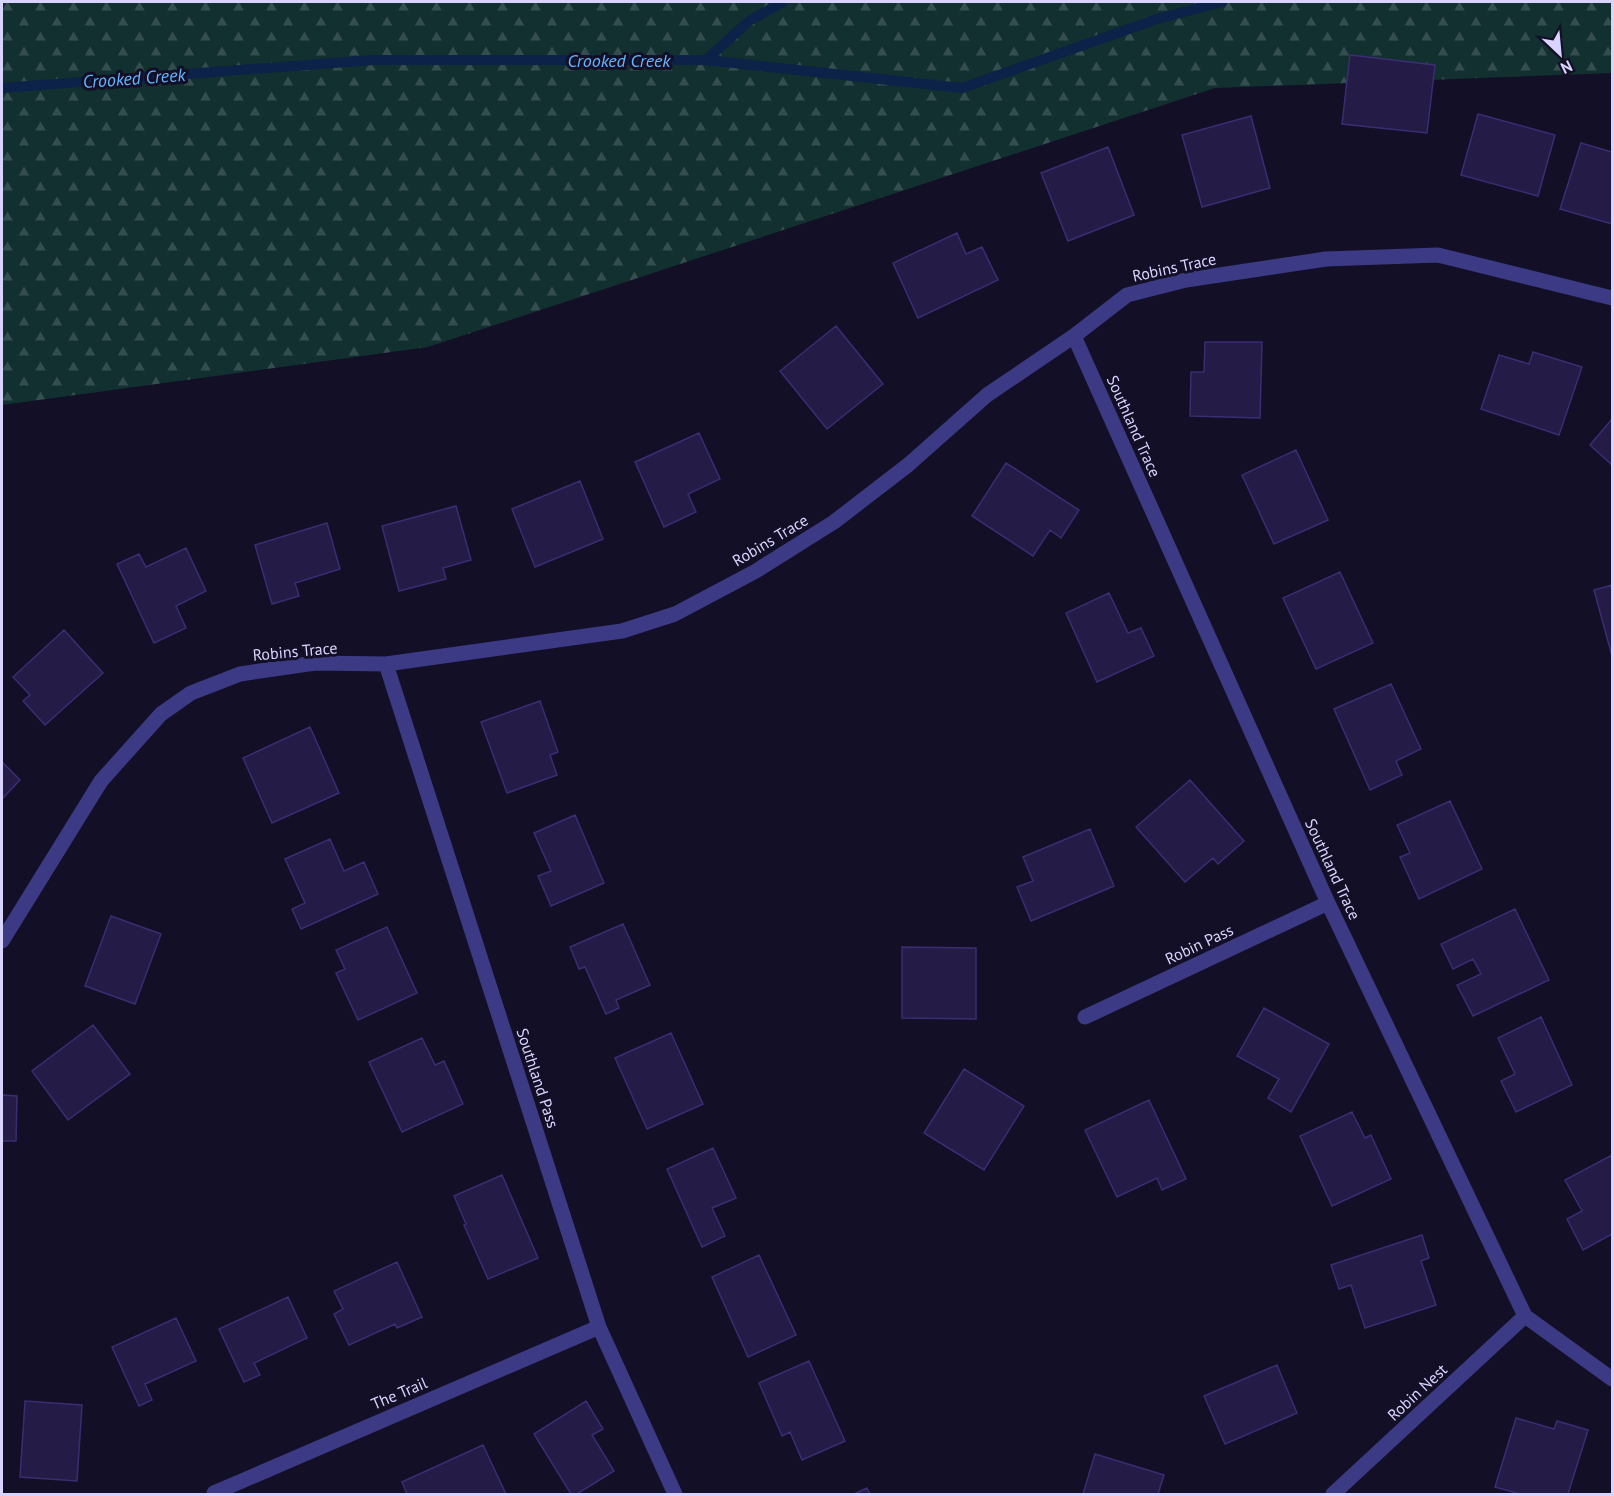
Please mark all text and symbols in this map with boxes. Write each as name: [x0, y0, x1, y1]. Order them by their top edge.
north arrow: [1530, 24, 1590, 84]
water label: Crooked Creek: [568, 49, 671, 72]
text: N: [1557, 56, 1576, 79]
water label: Crooked Creek: [82, 63, 187, 93]
street label: Robins Trace: [1130, 248, 1218, 286]
street label: Southland Trace: [1103, 372, 1165, 480]
street label: Robins Trace: [728, 510, 812, 570]
street label: Robins Trace: [252, 637, 338, 665]
street label: Southland Trace: [1301, 815, 1365, 923]
street label: Robin Pass: [1162, 919, 1237, 969]
street label: Southland Pass: [512, 1025, 564, 1131]
street label: Robin Nest: [1383, 1359, 1451, 1425]
street label: The Trail: [368, 1372, 430, 1414]

